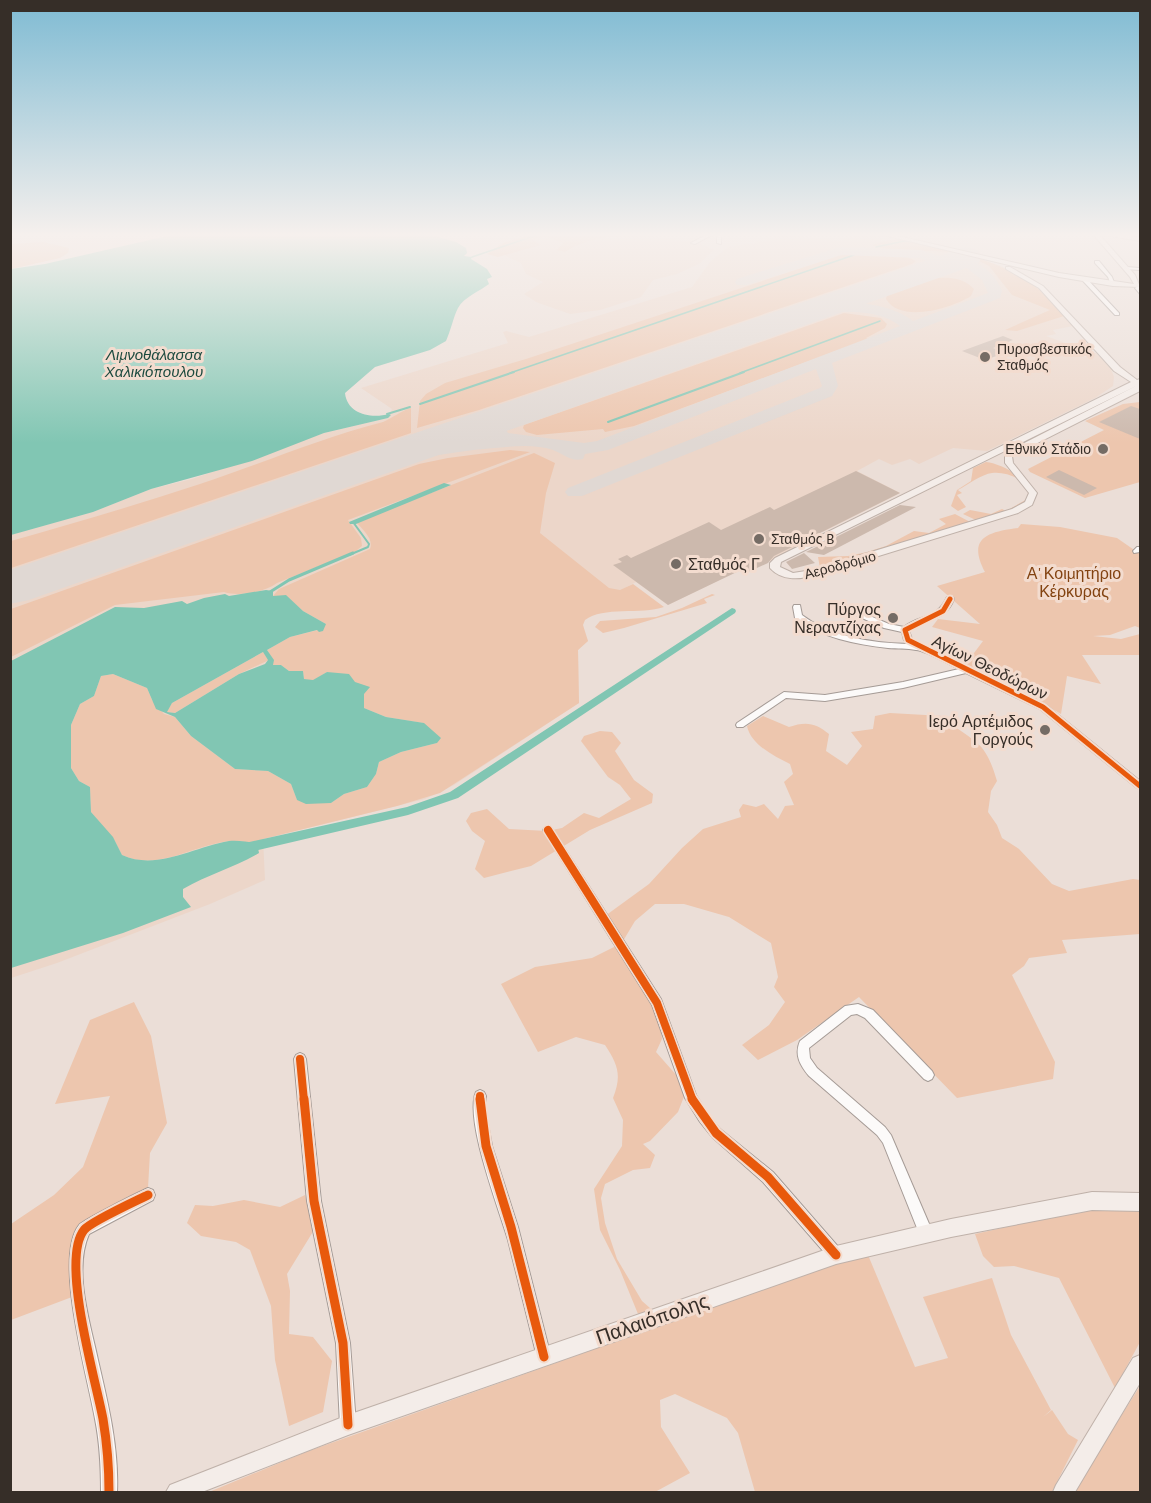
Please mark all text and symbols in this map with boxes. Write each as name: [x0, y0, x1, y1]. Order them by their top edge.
place label: Πυροσβεστικός Σταθμός: [997, 340, 1092, 374]
water label: Λιμνοθάλασσα Χαλικιόπουλου: [104, 345, 203, 381]
marker: Πυροσβεστικός Σταθμός: [978, 350, 992, 364]
place label: Εθνικό Στάδιο: [1005, 440, 1091, 458]
marker: Εθνικό Στάδιο: [1096, 442, 1110, 456]
place label: Σταθμός B: [771, 530, 834, 548]
marker: Σταθμός B: [752, 532, 766, 546]
street label: Αεροδρόμιο: [802, 547, 878, 583]
place label: Σταθμός Γ: [688, 554, 760, 574]
marker: Σταθμός Γ: [669, 557, 683, 571]
park label: Α' Κοιμητήριο Κέρκυρας: [1027, 563, 1121, 601]
place label: Πύργος Νεραντζίχας: [794, 599, 881, 637]
marker: Πύργος Νεραντζίχας: [886, 611, 900, 625]
street label: Αγίων Θεοδώρων: [929, 630, 1051, 704]
place label: Ιερό Αρτέμιδος Γοργούς: [928, 711, 1033, 749]
marker: Ιερό Αρτέμιδος Γοργούς: [1038, 723, 1052, 737]
street label: Παλαιόπολης: [592, 1287, 712, 1350]

